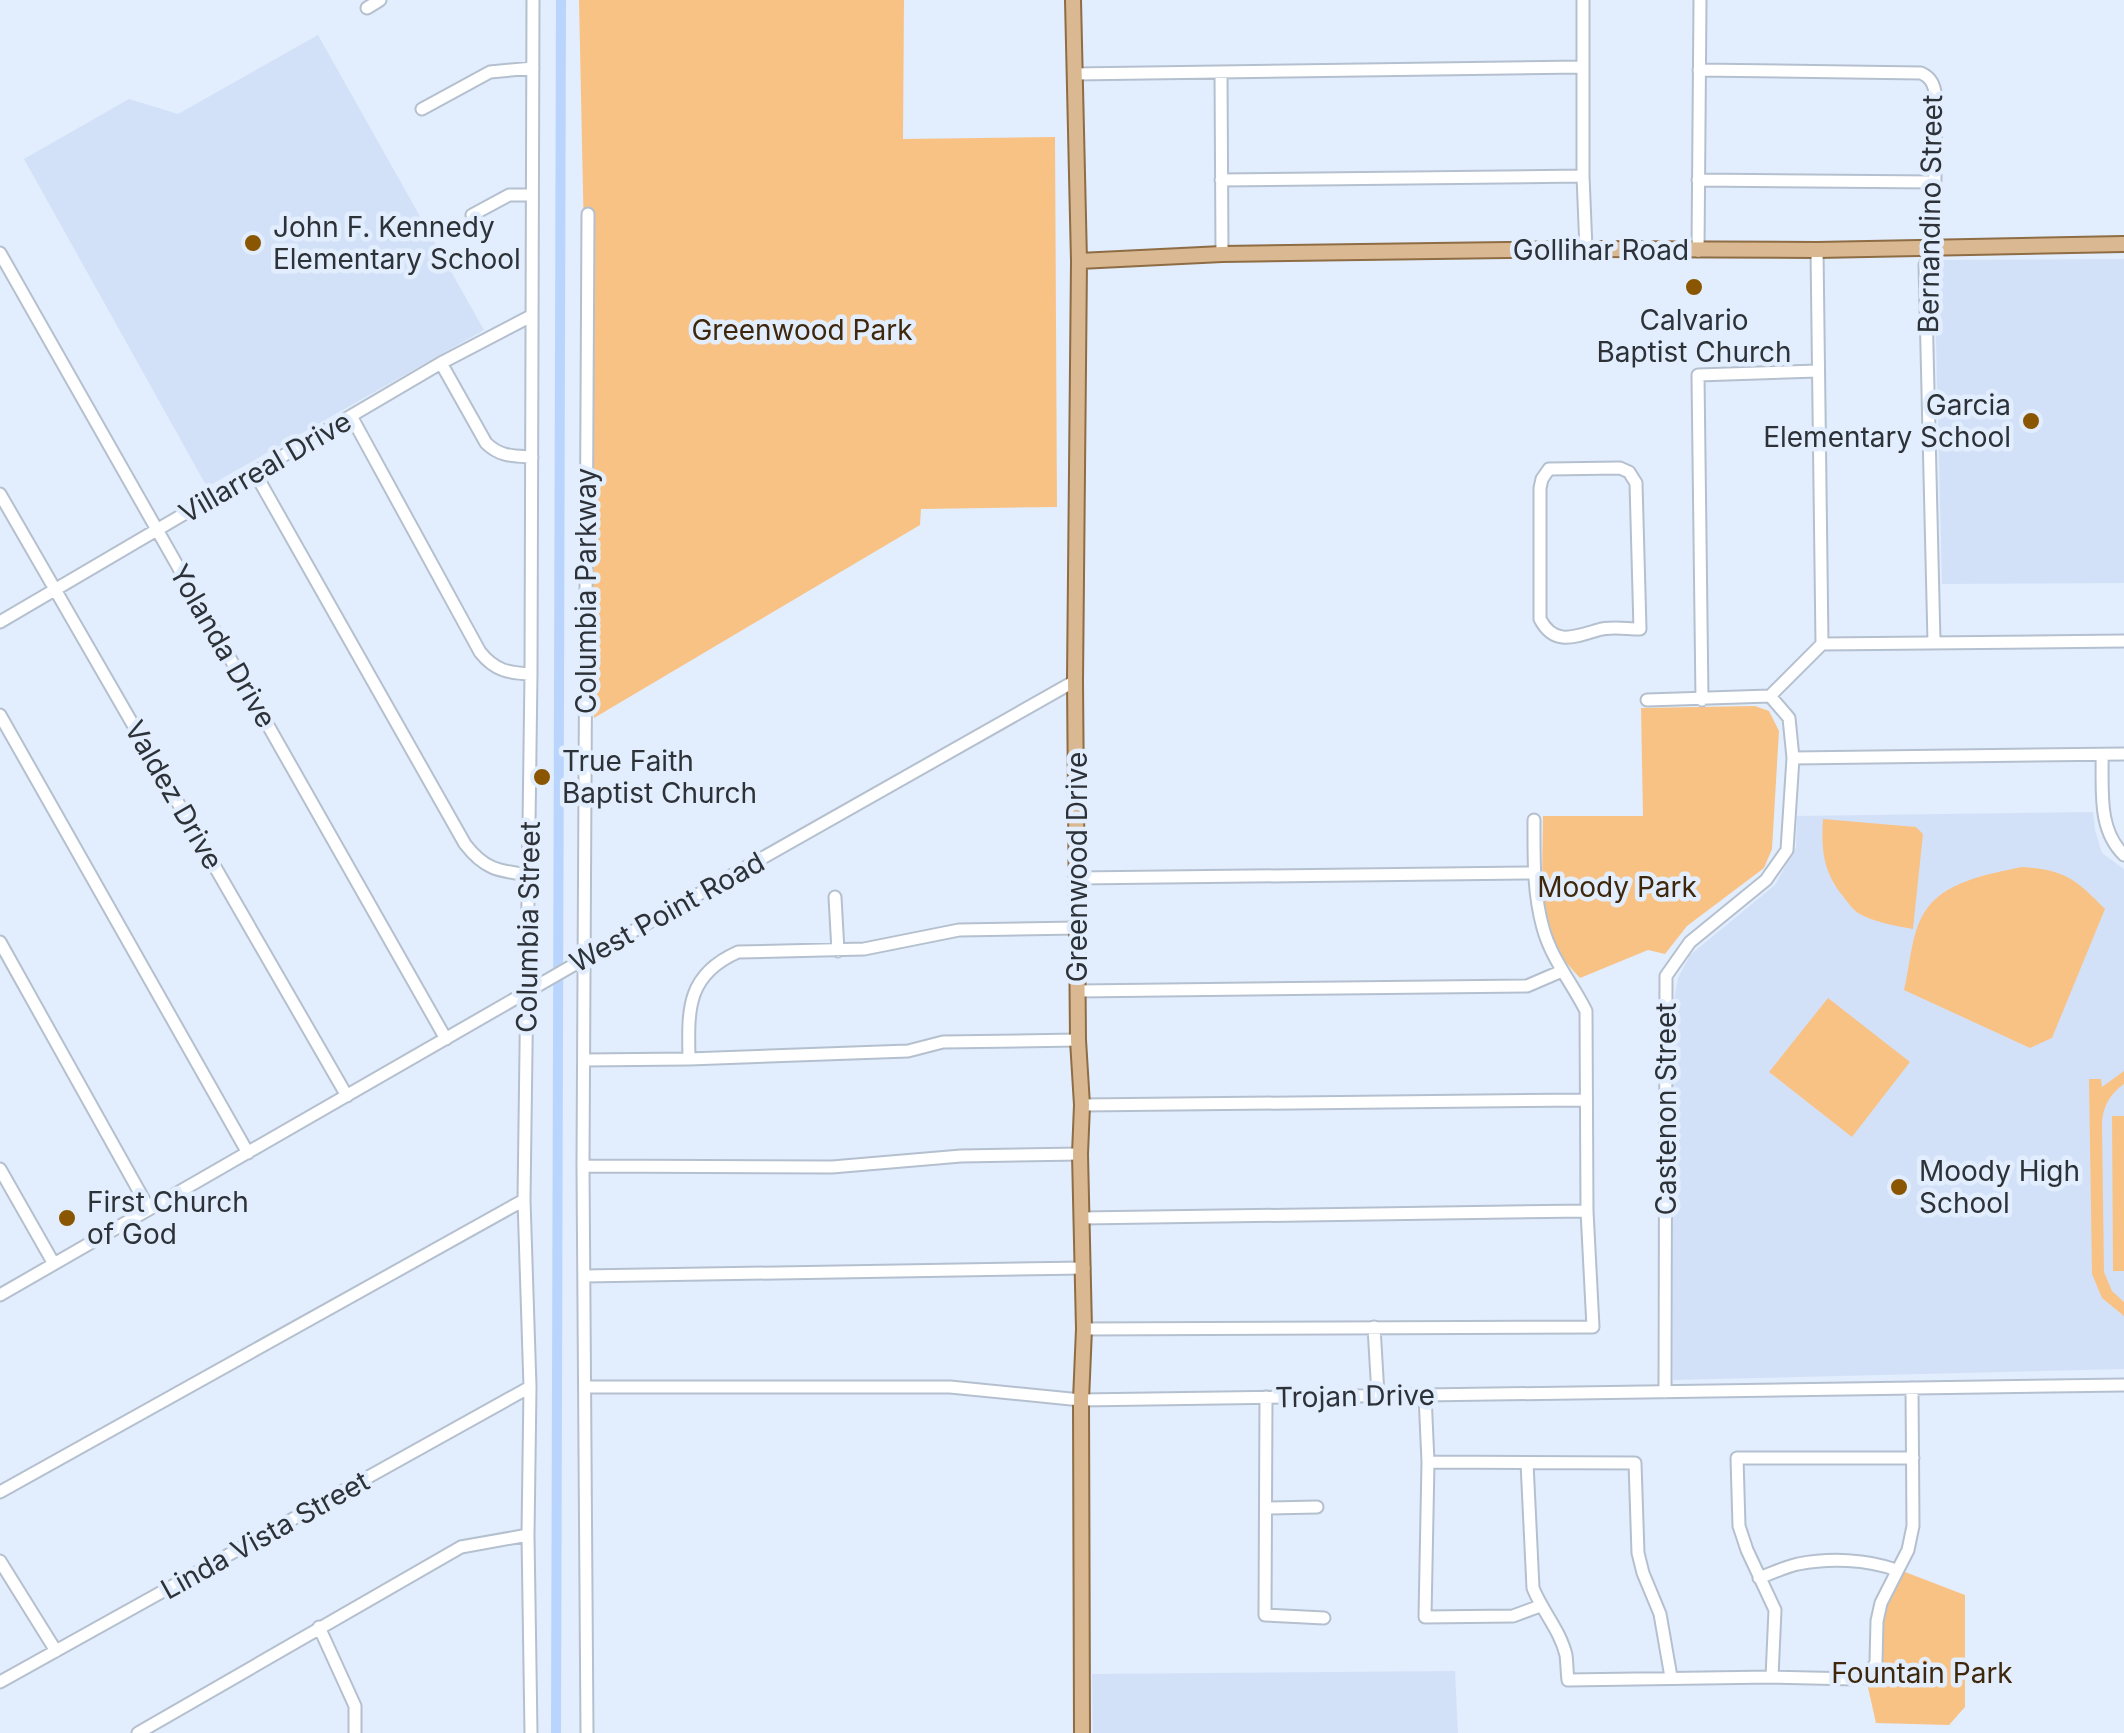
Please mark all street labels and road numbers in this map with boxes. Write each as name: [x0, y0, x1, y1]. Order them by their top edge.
street label: Bernandino Street: [1911, 94, 1949, 334]
street label: Gollihar Road: [1513, 233, 1689, 267]
street label: Villarreal Drive: [173, 404, 357, 530]
street label: Columbia Parkway: [569, 468, 603, 714]
street label: Yolanda Drive: [163, 558, 283, 734]
street label: Valdez Drive: [118, 714, 230, 876]
street label: Greenwood Drive: [1060, 752, 1094, 982]
street label: Columbia Street: [509, 821, 547, 1033]
street label: West Point Road: [564, 845, 770, 979]
street label: Castenon Street: [1649, 1003, 1683, 1215]
street label: Trojan Drive: [1275, 1378, 1435, 1414]
street label: Linda Vista Street: [155, 1464, 375, 1606]

